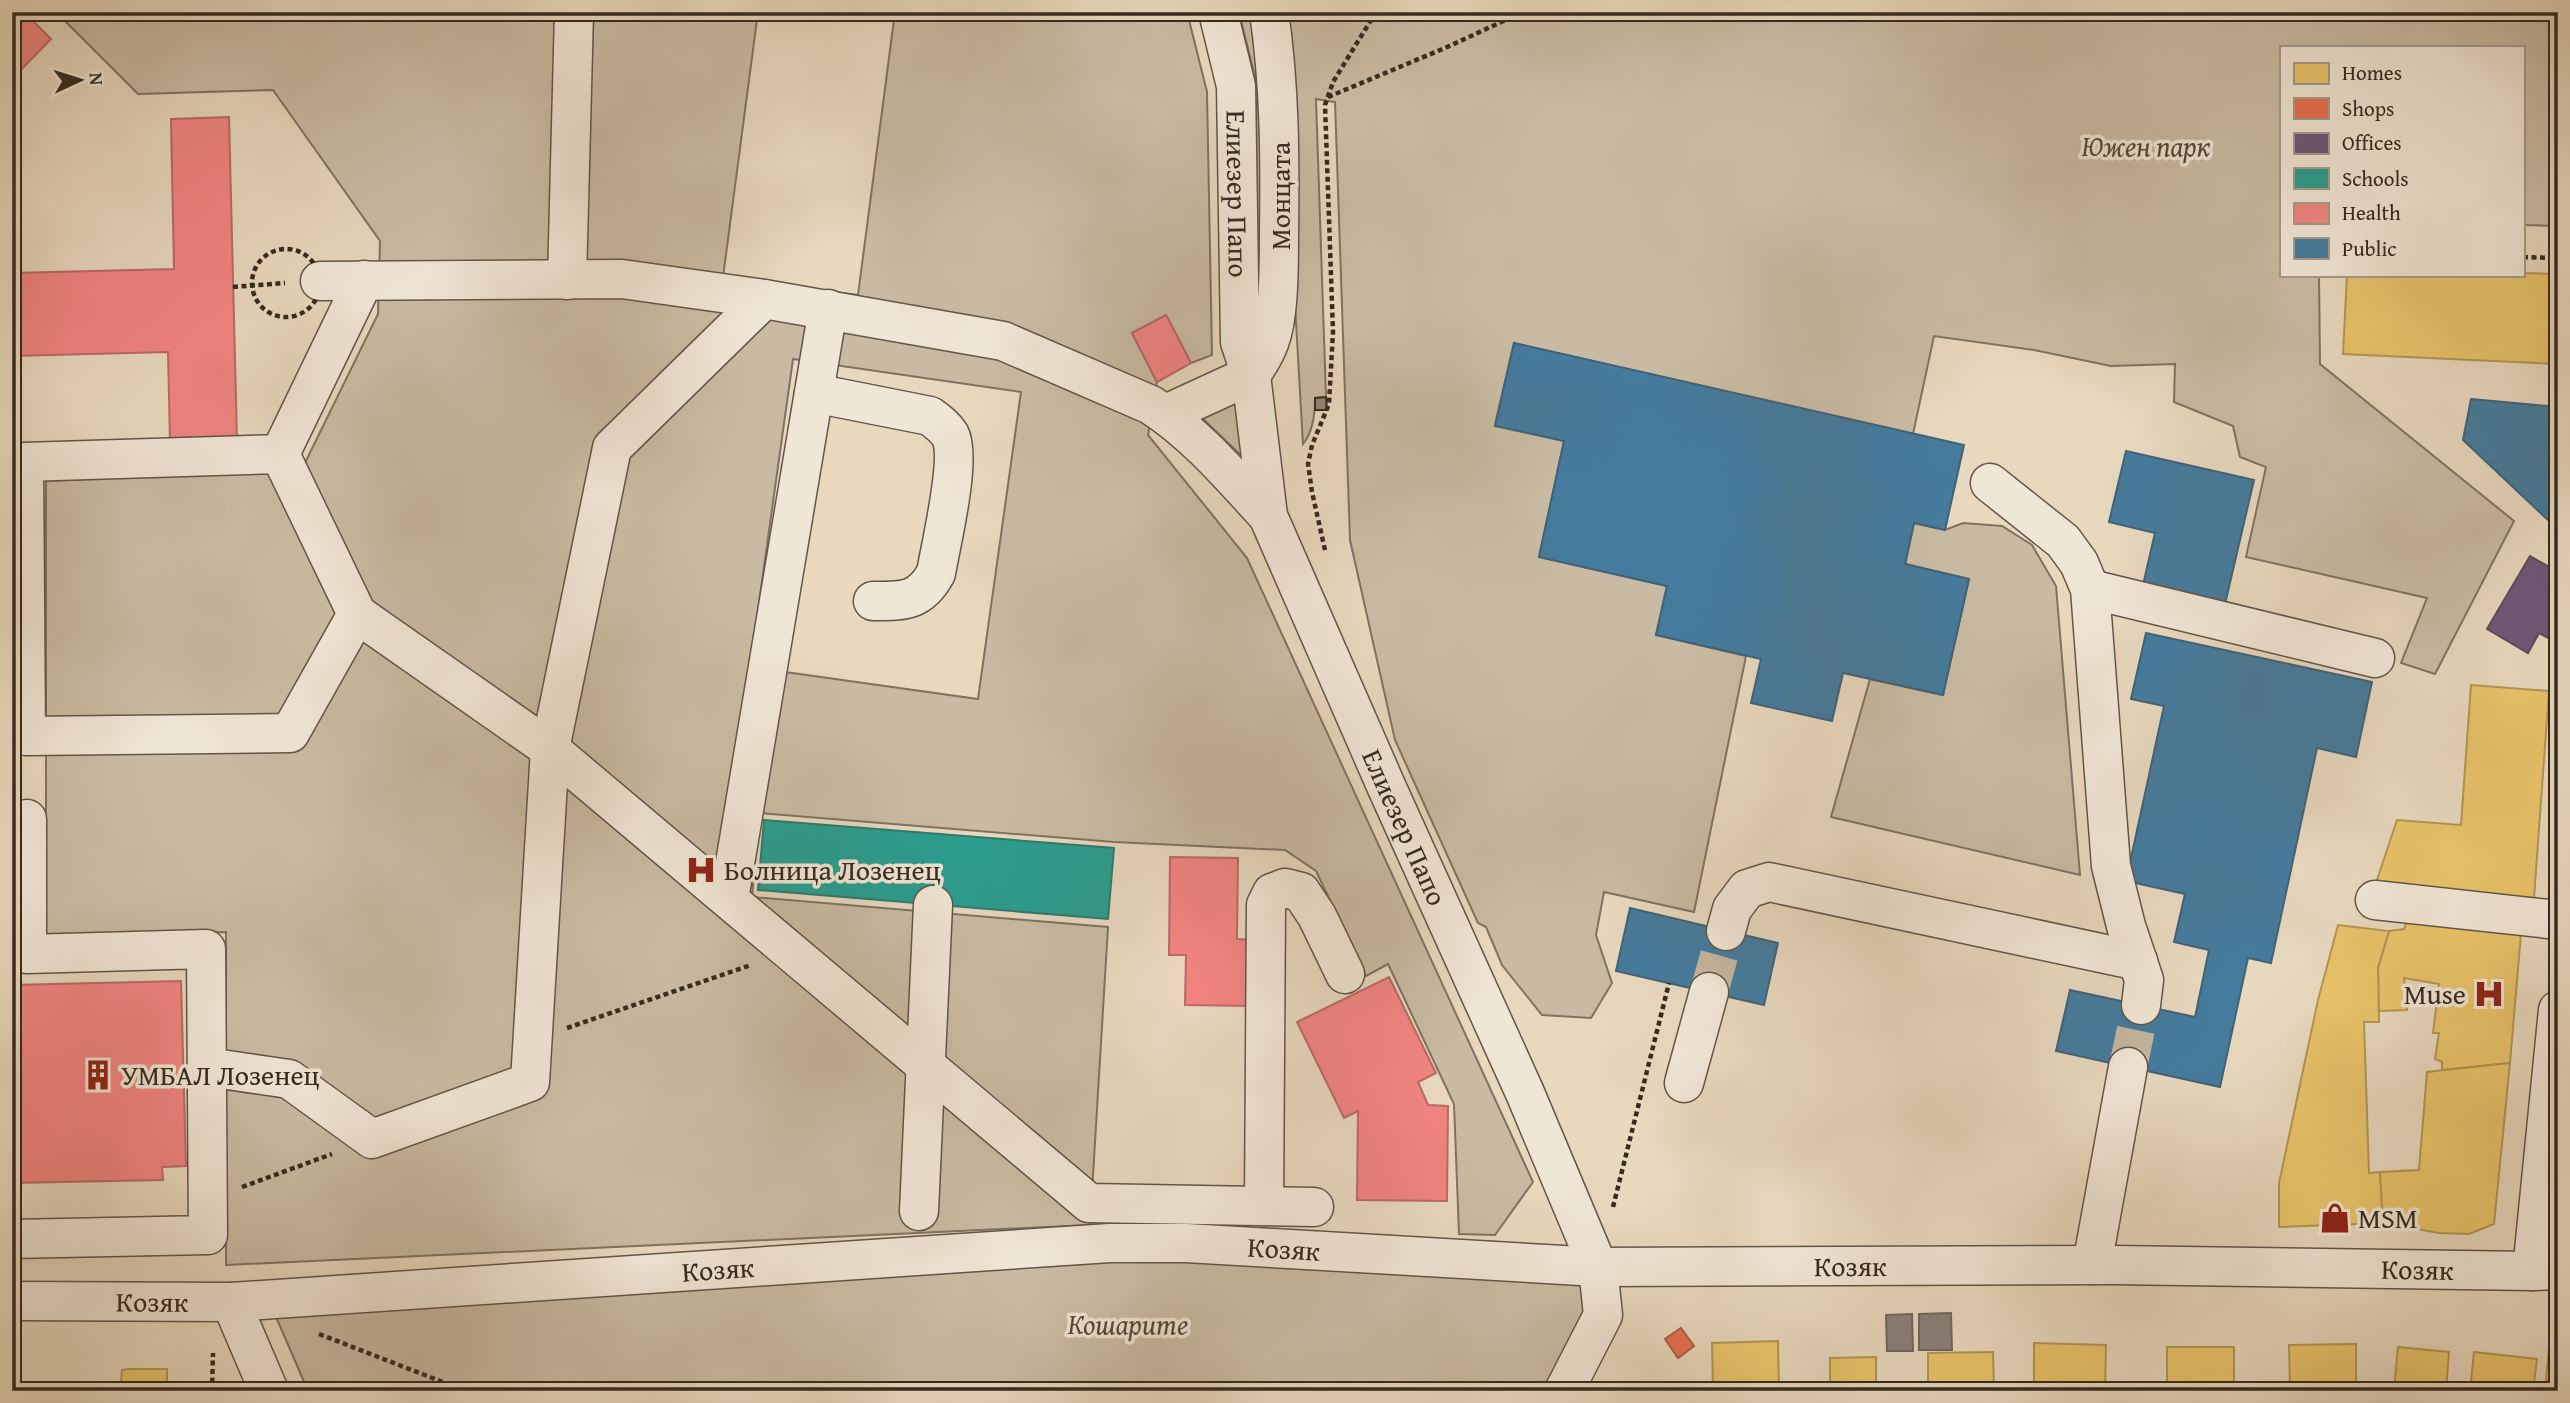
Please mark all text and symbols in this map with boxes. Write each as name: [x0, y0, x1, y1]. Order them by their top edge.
north arrow: [46, 46, 116, 116]
legend: [2280, 46, 2524, 276]
text: Homes: [2342, 57, 2402, 88]
text: N: [83, 72, 111, 86]
text: Shops: [2342, 93, 2394, 124]
street label: Елиезер Папо: [1216, 110, 1260, 278]
park label: Южен парк: [2081, 125, 2211, 166]
text: Offices: [2342, 127, 2402, 158]
street label: Монцата: [1259, 141, 1300, 250]
text: Schools: [2342, 163, 2409, 194]
text: Health: [2342, 197, 2401, 228]
text: Public: [2342, 233, 2397, 264]
street label: Елиезер Папо: [1352, 742, 1458, 912]
place label: Болница Лозенец: [724, 849, 941, 890]
hospital icon: Болница Лозенец: [684, 853, 718, 887]
place label: Muse: [2404, 973, 2466, 1014]
hospital icon: Muse: [2472, 977, 2506, 1011]
place label: УМБАЛ Лозенец: [121, 1054, 320, 1095]
building icon: УМБАЛ Лозенец: [81, 1058, 115, 1092]
place label: MSM: [2358, 1197, 2418, 1238]
shop icon: MSM: [2318, 1201, 2352, 1235]
street label: Козяк: [1247, 1226, 1322, 1271]
street label: Козяк: [1814, 1245, 1887, 1286]
street label: Козяк: [680, 1246, 756, 1292]
street label: Козяк: [2381, 1248, 2454, 1290]
street label: Козяк: [116, 1280, 189, 1322]
park label: Кошарите: [1068, 1303, 1188, 1344]

